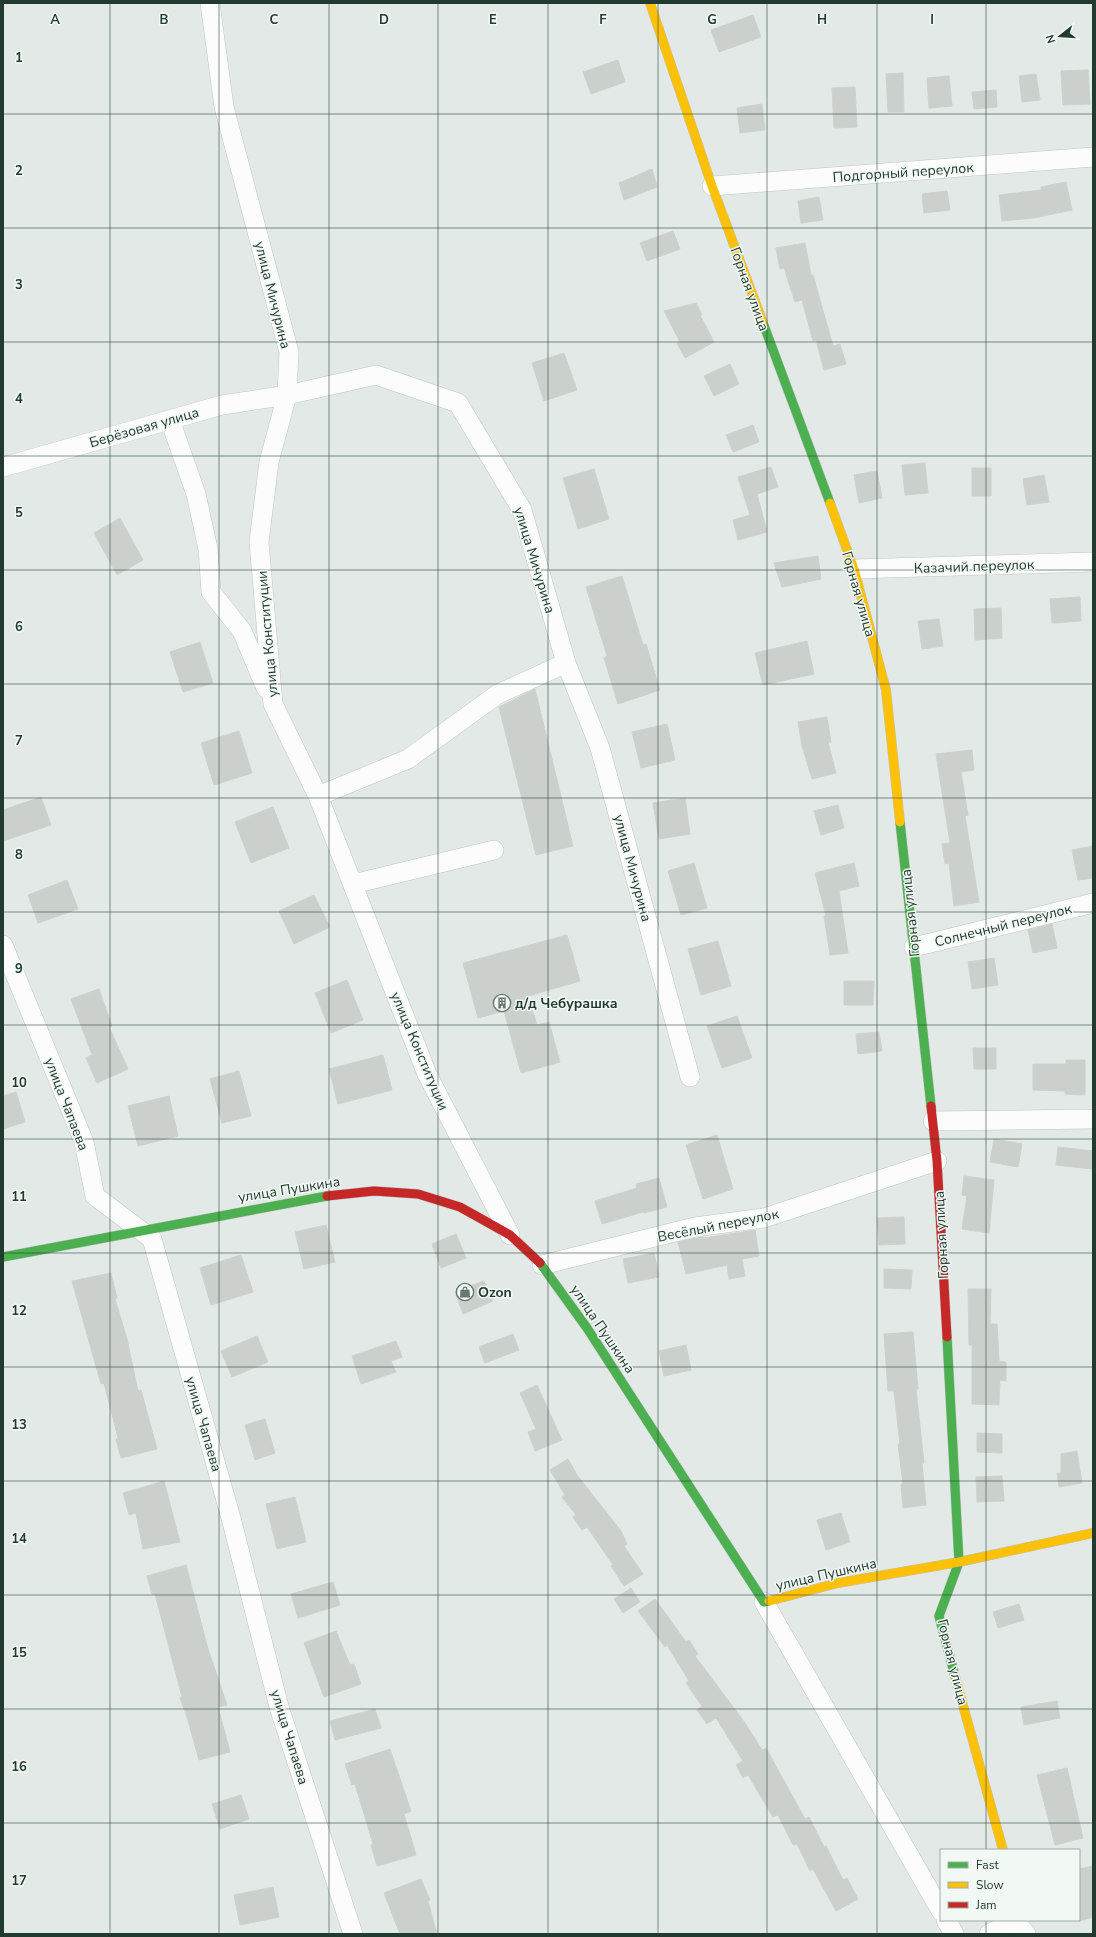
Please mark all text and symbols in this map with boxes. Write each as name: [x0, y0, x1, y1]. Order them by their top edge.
text: A: [50, 11, 60, 29]
text: B: [160, 11, 169, 29]
text: C: [270, 11, 279, 29]
text: D: [379, 11, 389, 29]
text: E: [489, 11, 497, 29]
text: F: [599, 11, 607, 29]
text: G: [707, 11, 717, 29]
text: H: [817, 11, 827, 29]
text: I: [930, 11, 934, 29]
north arrow: [1040, 16, 1080, 56]
text: N: [1043, 33, 1059, 45]
text: 1: [15, 49, 23, 67]
street label: Подгорный переулок: [832, 158, 975, 187]
text: 2: [15, 162, 23, 180]
street label: улица Мичурина: [250, 239, 295, 351]
street label: Горная улица: [726, 245, 774, 334]
text: 3: [15, 276, 23, 294]
text: 4: [15, 390, 23, 408]
street label: Берёзовая улица: [87, 403, 201, 452]
text: 5: [15, 504, 23, 522]
street label: улица Мичурина: [509, 505, 560, 616]
street label: Горная улица: [837, 549, 880, 639]
street label: Казачий переулок: [913, 555, 1035, 578]
street label: улица Конституции: [252, 570, 282, 698]
text: 6: [15, 618, 23, 636]
text: 7: [15, 732, 23, 750]
street label: улица Мичурина: [609, 812, 656, 924]
text: 8: [15, 846, 23, 864]
street label: Горная улица: [896, 868, 925, 958]
street label: Солнечный переулок: [933, 899, 1074, 952]
text: 9: [15, 960, 23, 978]
street label: улица Конституции: [386, 989, 453, 1113]
building icon: д/д Чебурашка: [492, 993, 512, 1013]
place label: д/д Чебурашка: [515, 994, 618, 1013]
street label: улица Чапаева: [40, 1055, 93, 1153]
text: 10: [11, 1074, 27, 1092]
street label: улица Пушкина: [237, 1172, 341, 1207]
text: 11: [11, 1188, 27, 1206]
street label: Горная улица: [930, 1190, 953, 1279]
street label: Весёлый переулок: [656, 1204, 781, 1247]
street label: улица Пушкина: [566, 1281, 639, 1377]
shop icon: Ozon: [455, 1282, 475, 1302]
place label: Ozon: [478, 1283, 512, 1302]
text: 12: [11, 1302, 27, 1320]
street label: улица Чапаева: [181, 1374, 226, 1474]
text: 13: [11, 1416, 27, 1434]
text: 14: [11, 1530, 27, 1548]
street label: улица Пушкина: [774, 1554, 878, 1595]
street label: Горная улица: [933, 1617, 972, 1707]
text: 15: [11, 1644, 27, 1662]
street label: улица Чапаева: [266, 1687, 313, 1787]
text: 16: [11, 1758, 27, 1776]
legend: [940, 1849, 1080, 1921]
text: Fast: [976, 1857, 999, 1873]
text: 17: [11, 1872, 27, 1890]
text: Slow: [976, 1877, 1004, 1893]
text: Jam: [975, 1897, 997, 1913]

